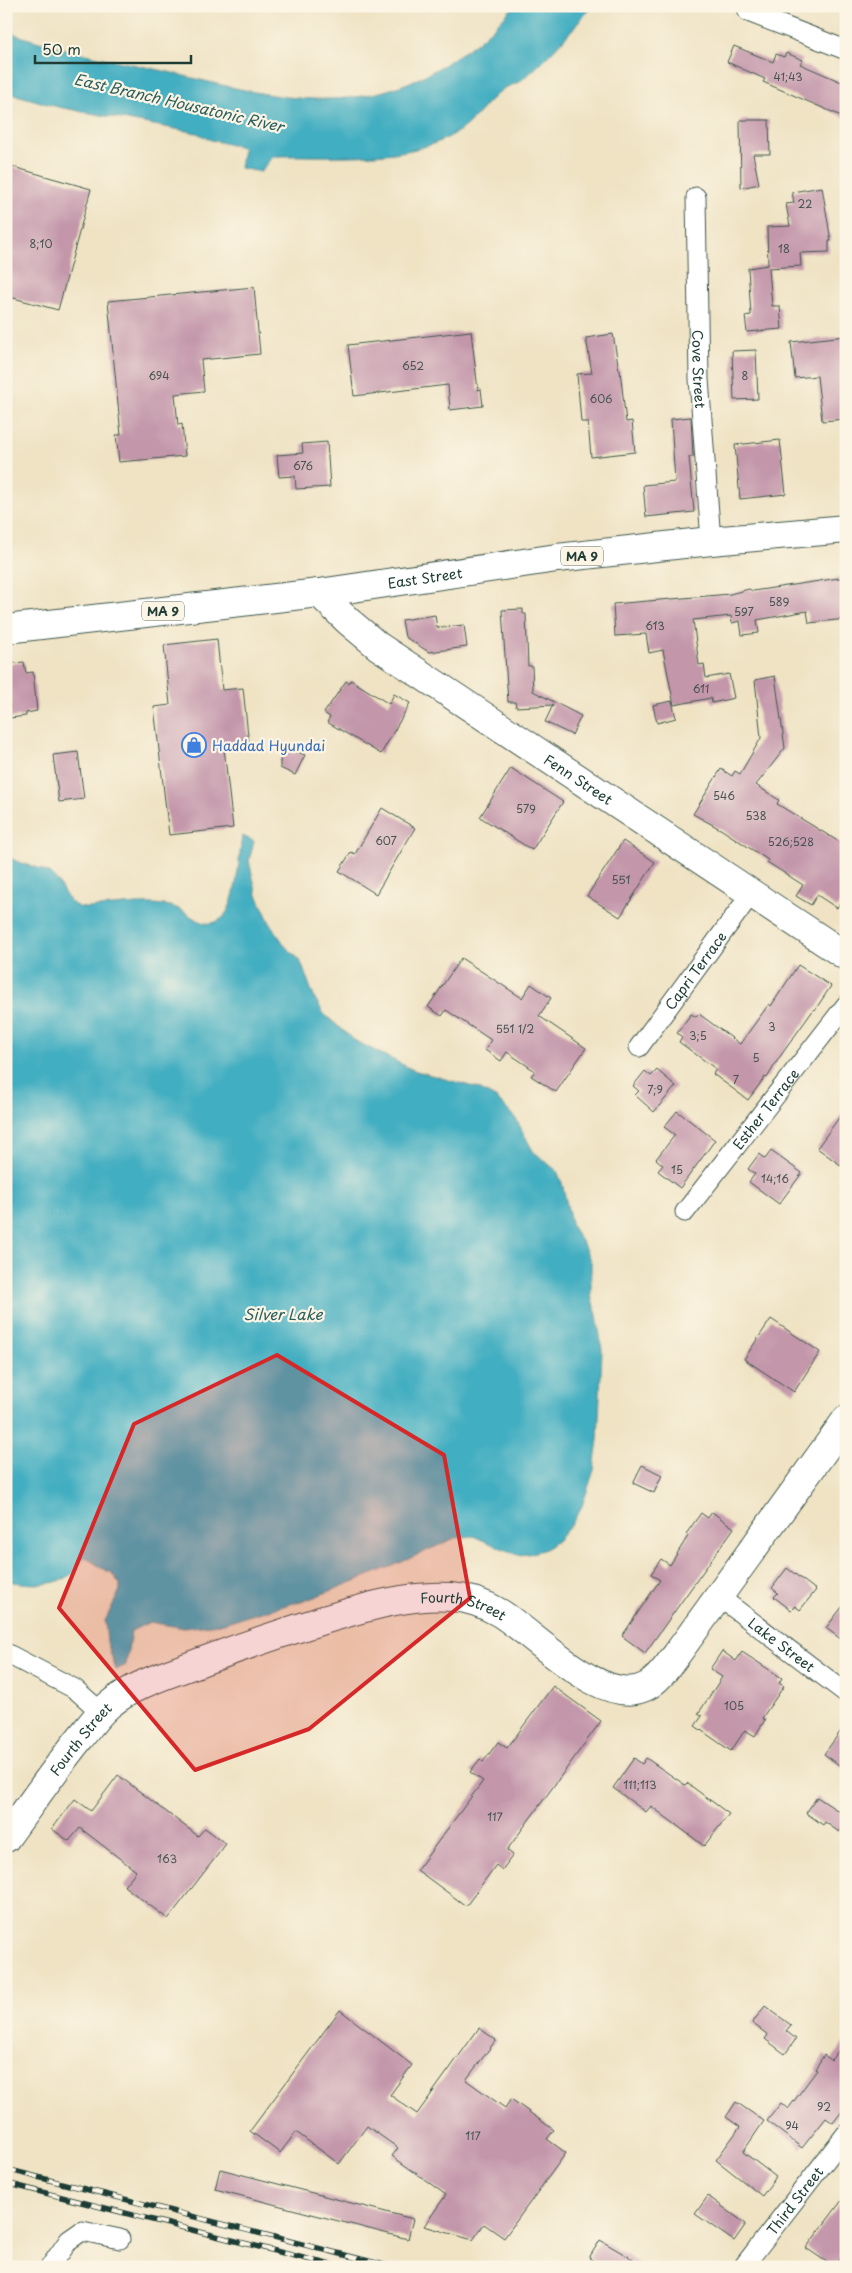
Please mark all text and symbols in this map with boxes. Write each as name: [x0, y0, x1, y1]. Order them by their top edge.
scale bar: [35, 32, 191, 64]
text: 50 m: [42, 37, 81, 60]
water label: East Branch Housatonic River: [72, 67, 288, 138]
house number: 41;43: [774, 68, 802, 85]
house number: 22: [798, 195, 812, 212]
house number: 8;10: [30, 235, 53, 252]
house number: 18: [778, 240, 790, 257]
street label: Cove Street: [688, 329, 712, 409]
house number: 652: [402, 357, 424, 374]
house number: 694: [148, 367, 170, 384]
house number: 8: [742, 367, 749, 384]
house number: 606: [590, 390, 612, 407]
house number: 676: [293, 457, 313, 474]
road number: MA 9: [561, 546, 603, 566]
street label: East Street: [386, 562, 464, 593]
house number: 589: [769, 593, 789, 610]
road number: MA 9: [142, 602, 184, 620]
house number: 597: [734, 603, 754, 620]
house number: 613: [645, 617, 665, 634]
house number: 611: [693, 680, 709, 697]
shop icon: Haddad Hyundai: [181, 732, 207, 758]
place label: Haddad Hyundai: [212, 735, 325, 756]
street label: Fenn Street: [540, 748, 617, 809]
house number: 546: [713, 787, 735, 804]
house number: 579: [516, 800, 536, 817]
house number: 538: [745, 807, 767, 824]
house number: 607: [375, 832, 397, 849]
house number: 526;528: [768, 833, 814, 850]
house number: 551: [612, 871, 630, 888]
street label: Capri Terrace: [659, 927, 731, 1014]
house number: 3: [768, 1018, 776, 1035]
house number: 551 1/2: [496, 1020, 535, 1037]
house number: 3;5: [689, 1027, 707, 1044]
house number: 5: [752, 1049, 760, 1066]
street label: Esther Terrace: [727, 1064, 804, 1153]
house number: 7: [733, 1071, 739, 1088]
house number: 7;9: [647, 1081, 663, 1098]
house number: 15: [671, 1161, 683, 1178]
house number: 14;16: [761, 1170, 789, 1187]
water label: Silver Lake: [244, 1302, 323, 1325]
street label: Fourth Street: [419, 1586, 511, 1625]
street label: Lake Street: [744, 1612, 820, 1677]
street label: Fourth Street: [44, 1697, 116, 1780]
house number: 105: [724, 1697, 744, 1714]
house number: 111;113: [623, 1776, 657, 1793]
house number: 117: [487, 1808, 503, 1825]
house number: 163: [157, 1850, 177, 1867]
house number: 92: [817, 2098, 831, 2115]
house number: 94: [785, 2117, 799, 2134]
house number: 117: [465, 2127, 481, 2144]
street label: Third Street: [761, 2162, 828, 2239]

